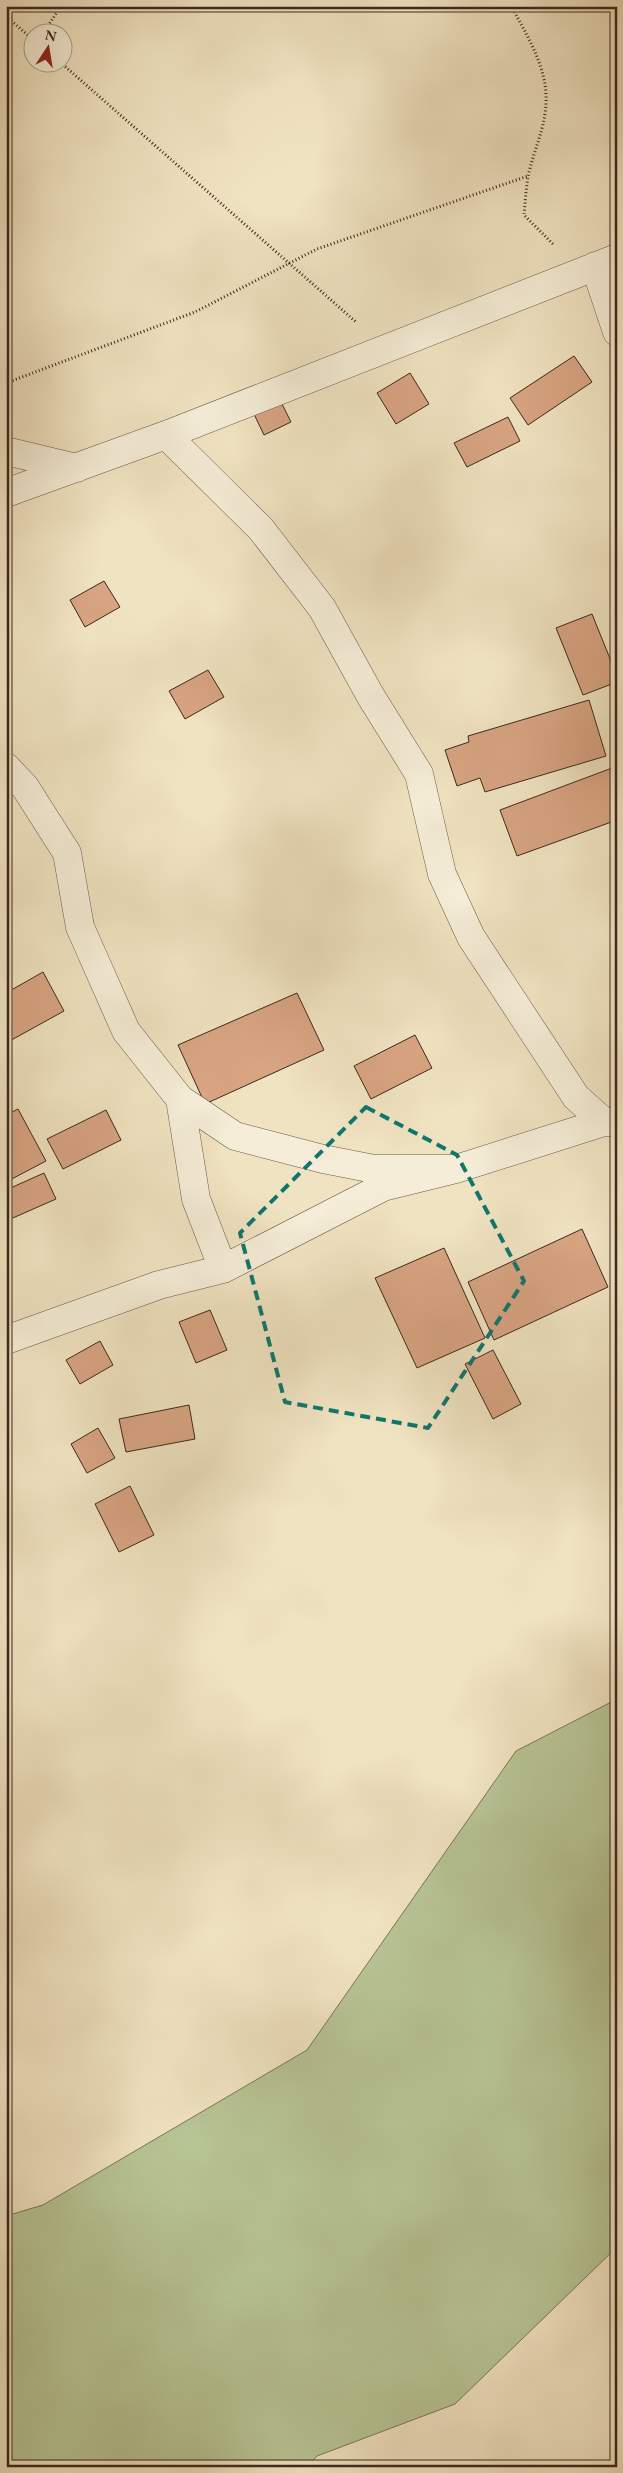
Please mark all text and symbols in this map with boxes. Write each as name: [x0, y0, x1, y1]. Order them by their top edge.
north arrow: [22, 22, 72, 72]
text: N: [43, 25, 59, 45]

